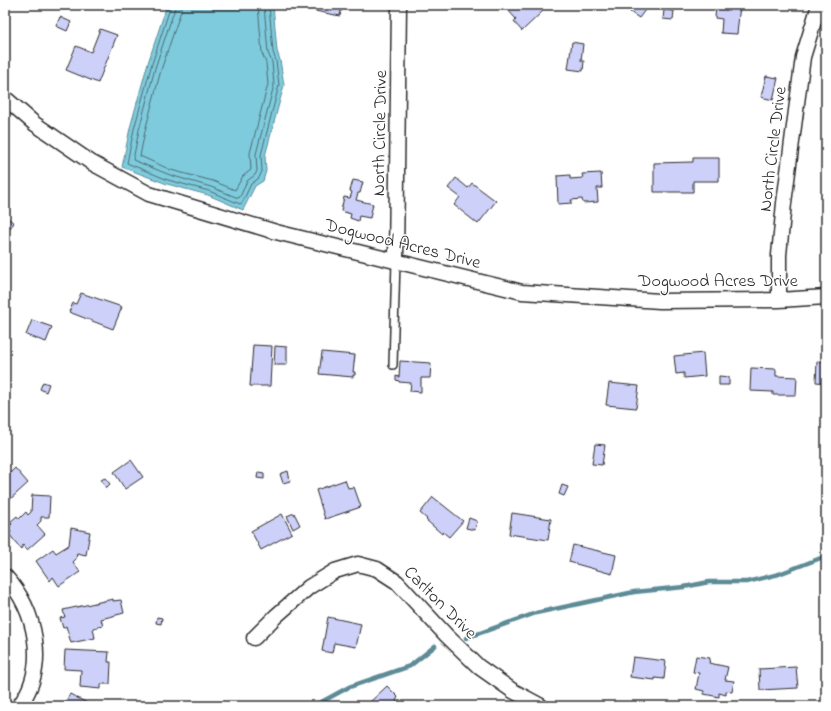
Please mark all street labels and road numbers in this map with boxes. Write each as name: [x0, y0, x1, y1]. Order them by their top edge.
street label: North Circle Drive: [367, 69, 395, 196]
street label: North Circle Drive: [753, 84, 795, 213]
street label: Dogwood Acres Drive: [321, 213, 484, 278]
street label: Dogwood Acres Drive: [637, 269, 799, 296]
street label: Carlton Drive: [397, 561, 483, 647]

